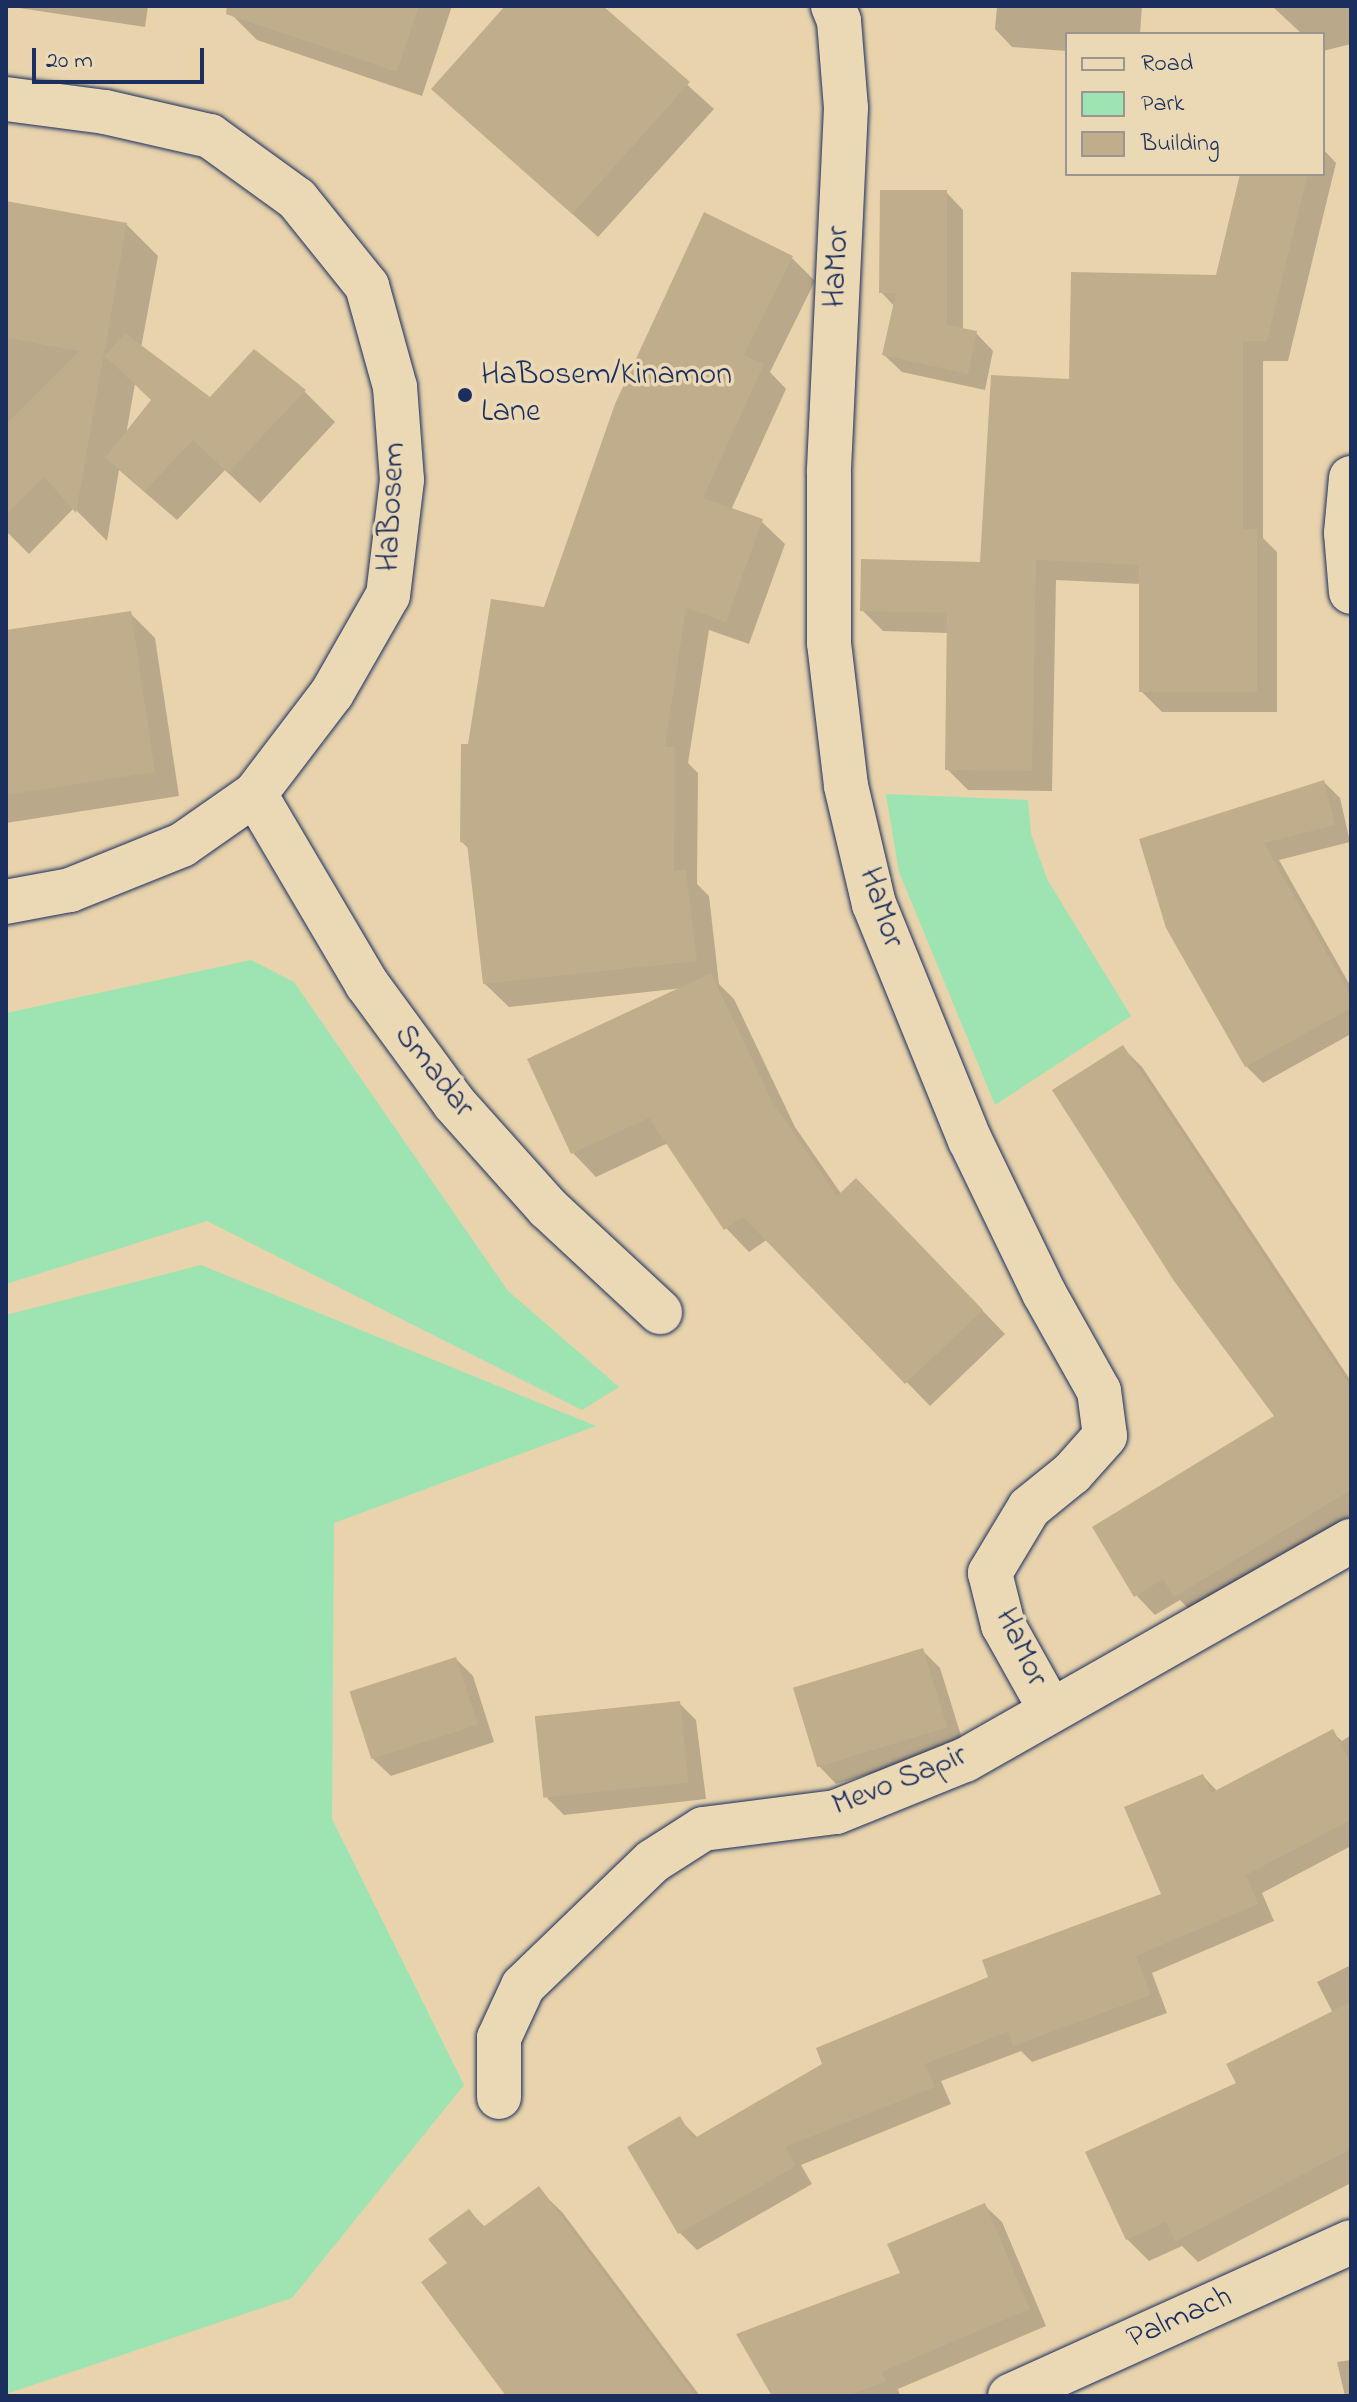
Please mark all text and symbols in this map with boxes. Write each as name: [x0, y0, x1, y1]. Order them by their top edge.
scale bar: [36, 32, 208, 82]
legend: [1065, 32, 1325, 176]
text: 20 m: [46, 44, 93, 79]
text: Road: [1141, 47, 1193, 82]
text: Park: [1141, 87, 1184, 122]
text: Building: [1141, 127, 1220, 162]
street label: HaMor: [817, 225, 859, 309]
place label: HaBosem/Kinamon Lane: [481, 358, 732, 433]
marker: HaBosem/Kinamon Lane: [456, 386, 474, 404]
street label: HaBosem: [370, 441, 416, 573]
street label: HaMor: [849, 863, 911, 953]
street label: Smadar: [385, 1018, 481, 1126]
street label: HaMor: [985, 1603, 1055, 1693]
street label: Mevo Sapir: [827, 1738, 973, 1826]
street label: Palmach: [1122, 2279, 1238, 2359]

